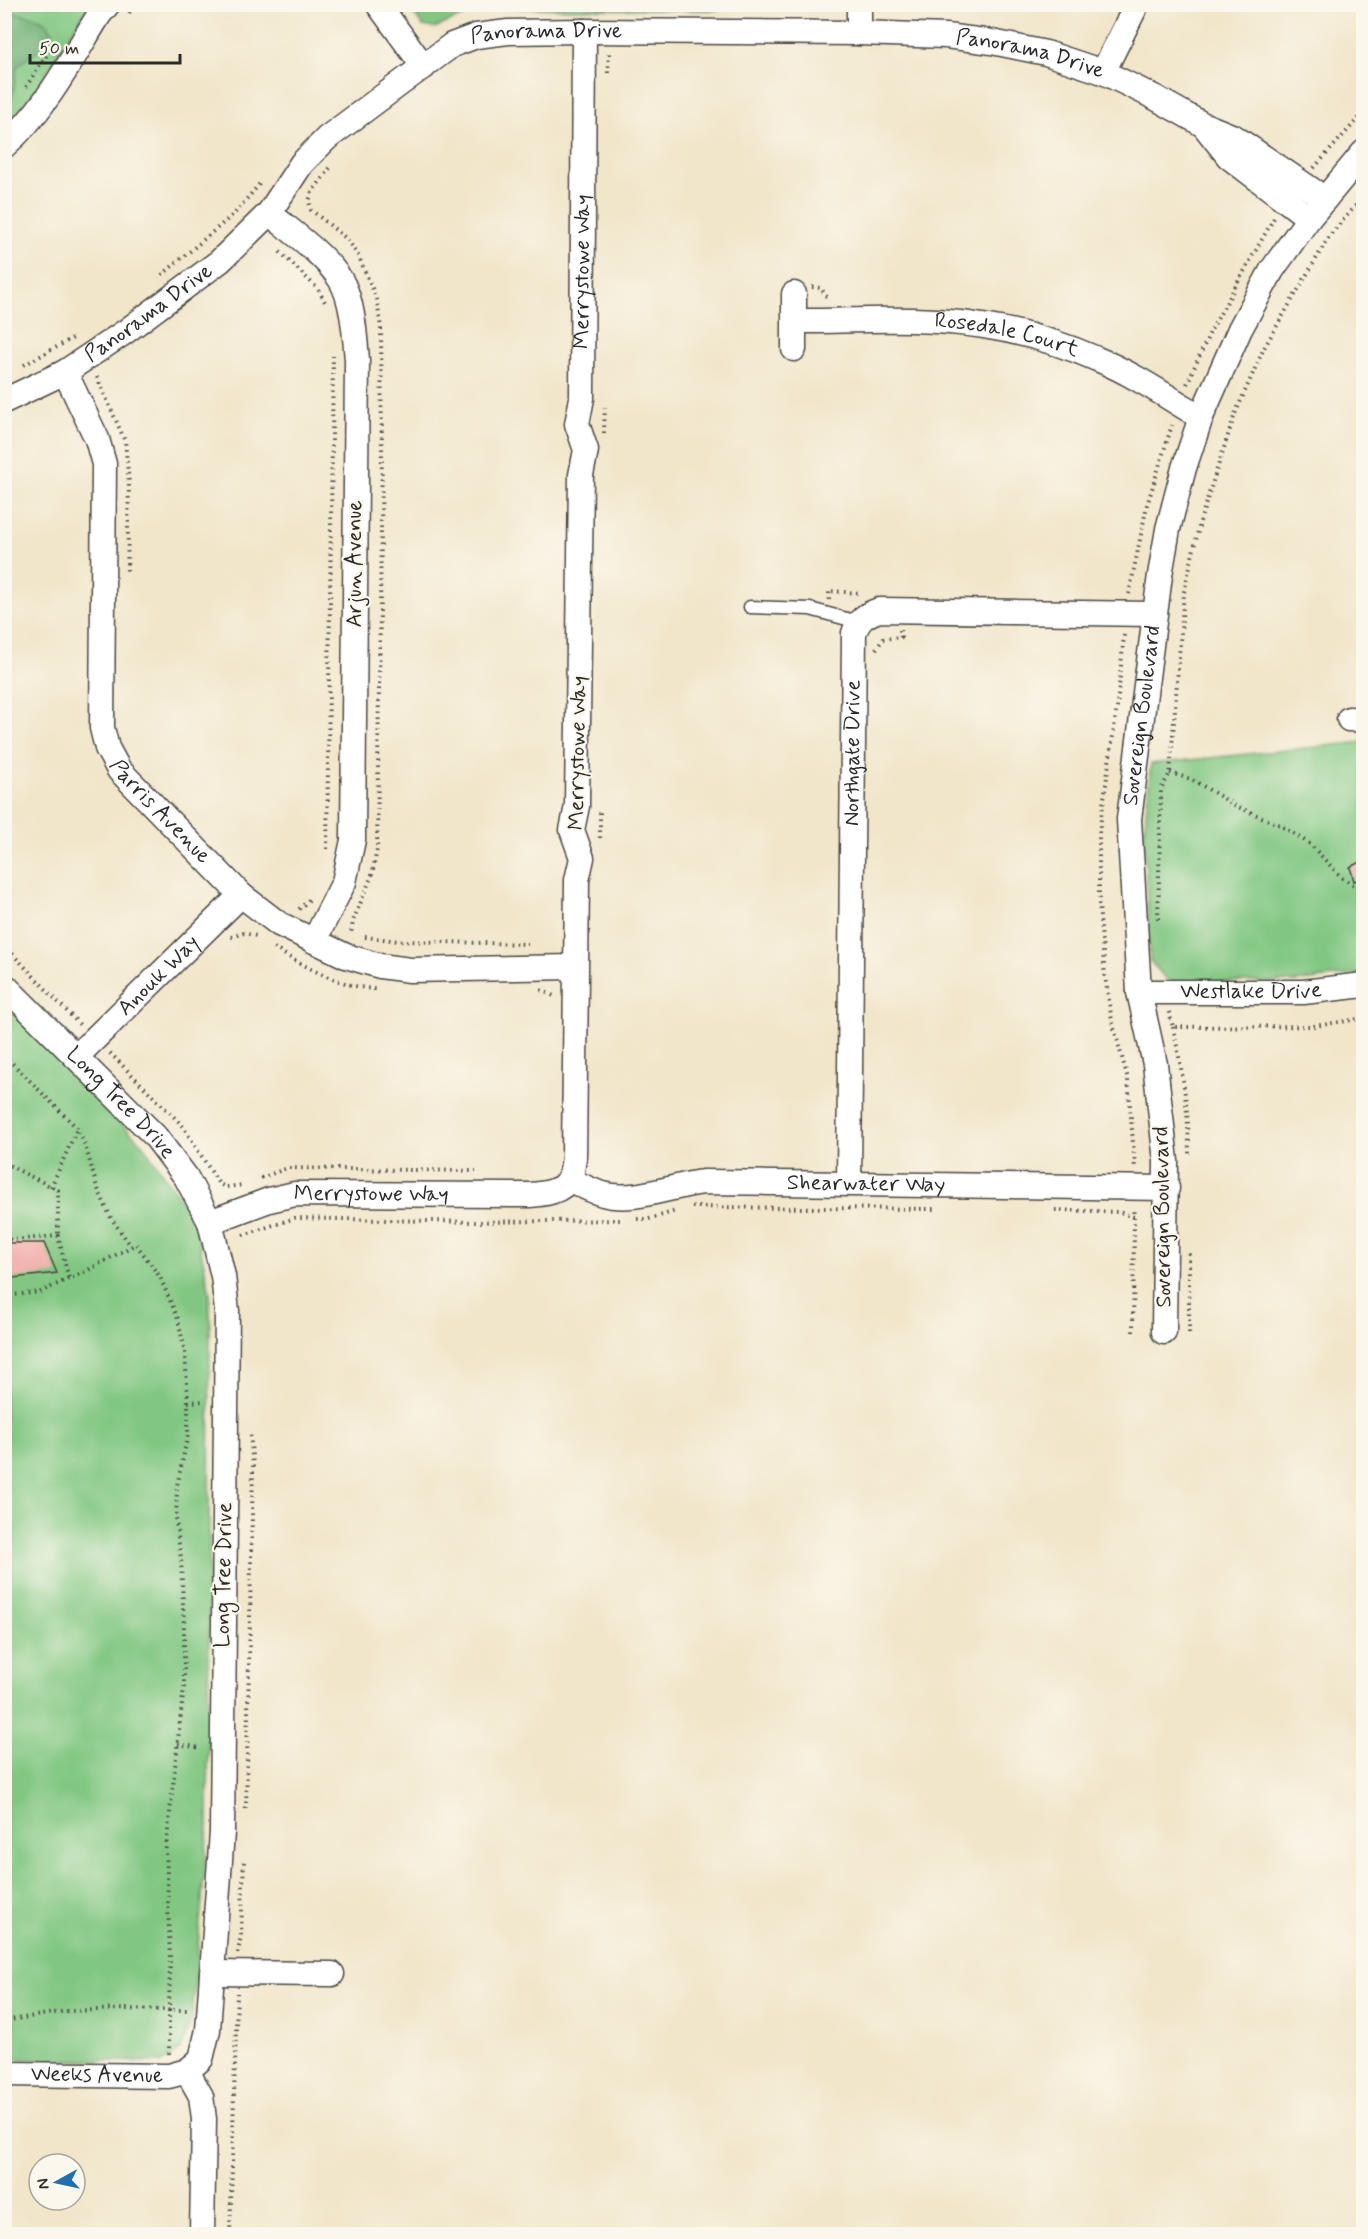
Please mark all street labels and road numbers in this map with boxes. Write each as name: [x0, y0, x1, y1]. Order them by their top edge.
street label: Panorama Drive: [469, 17, 622, 51]
street label: Panorama Drive: [954, 23, 1108, 85]
street label: Merrystowe Way: [568, 194, 597, 349]
street label: Panorama Drive: [79, 257, 219, 369]
street label: Rosedale Court: [934, 307, 1083, 364]
street label: Arjun Avenue: [341, 500, 370, 628]
street label: Sovereign Boulevard: [1117, 624, 1167, 807]
street label: Merrystowe Way: [563, 675, 593, 831]
street label: Northgate Drive: [838, 680, 868, 826]
street label: Parris Avenue: [102, 755, 217, 870]
street label: Anouk Way: [112, 929, 206, 1022]
street label: Westlake Drive: [1180, 976, 1323, 1006]
street label: Long Tree Drive: [60, 1041, 182, 1165]
street label: Sovereign Boulevard: [1147, 1126, 1180, 1308]
street label: Shearwater Way: [787, 1169, 946, 1199]
street label: Merrystowe Way: [294, 1180, 449, 1209]
street label: Long Tree Drive: [209, 1502, 242, 1648]
street label: Weeks Avenue: [31, 2060, 163, 2090]

